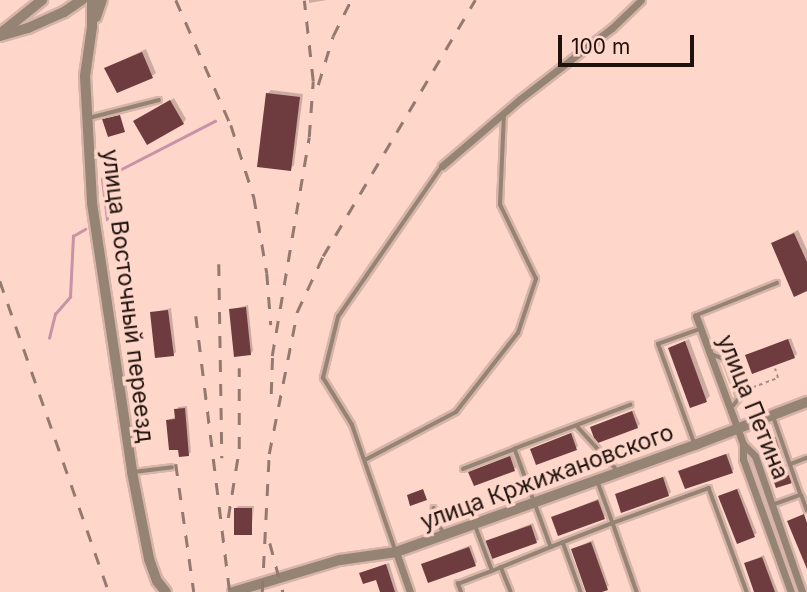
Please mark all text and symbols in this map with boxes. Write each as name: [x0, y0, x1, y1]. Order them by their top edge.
scale bar: [562, 21, 698, 65]
text: 100 m: [571, 34, 630, 59]
street label: улица Восточный переезд: [96, 148, 160, 444]
street label: улица Петина: [711, 331, 795, 483]
street label: улица Кржижановского: [417, 418, 677, 536]

